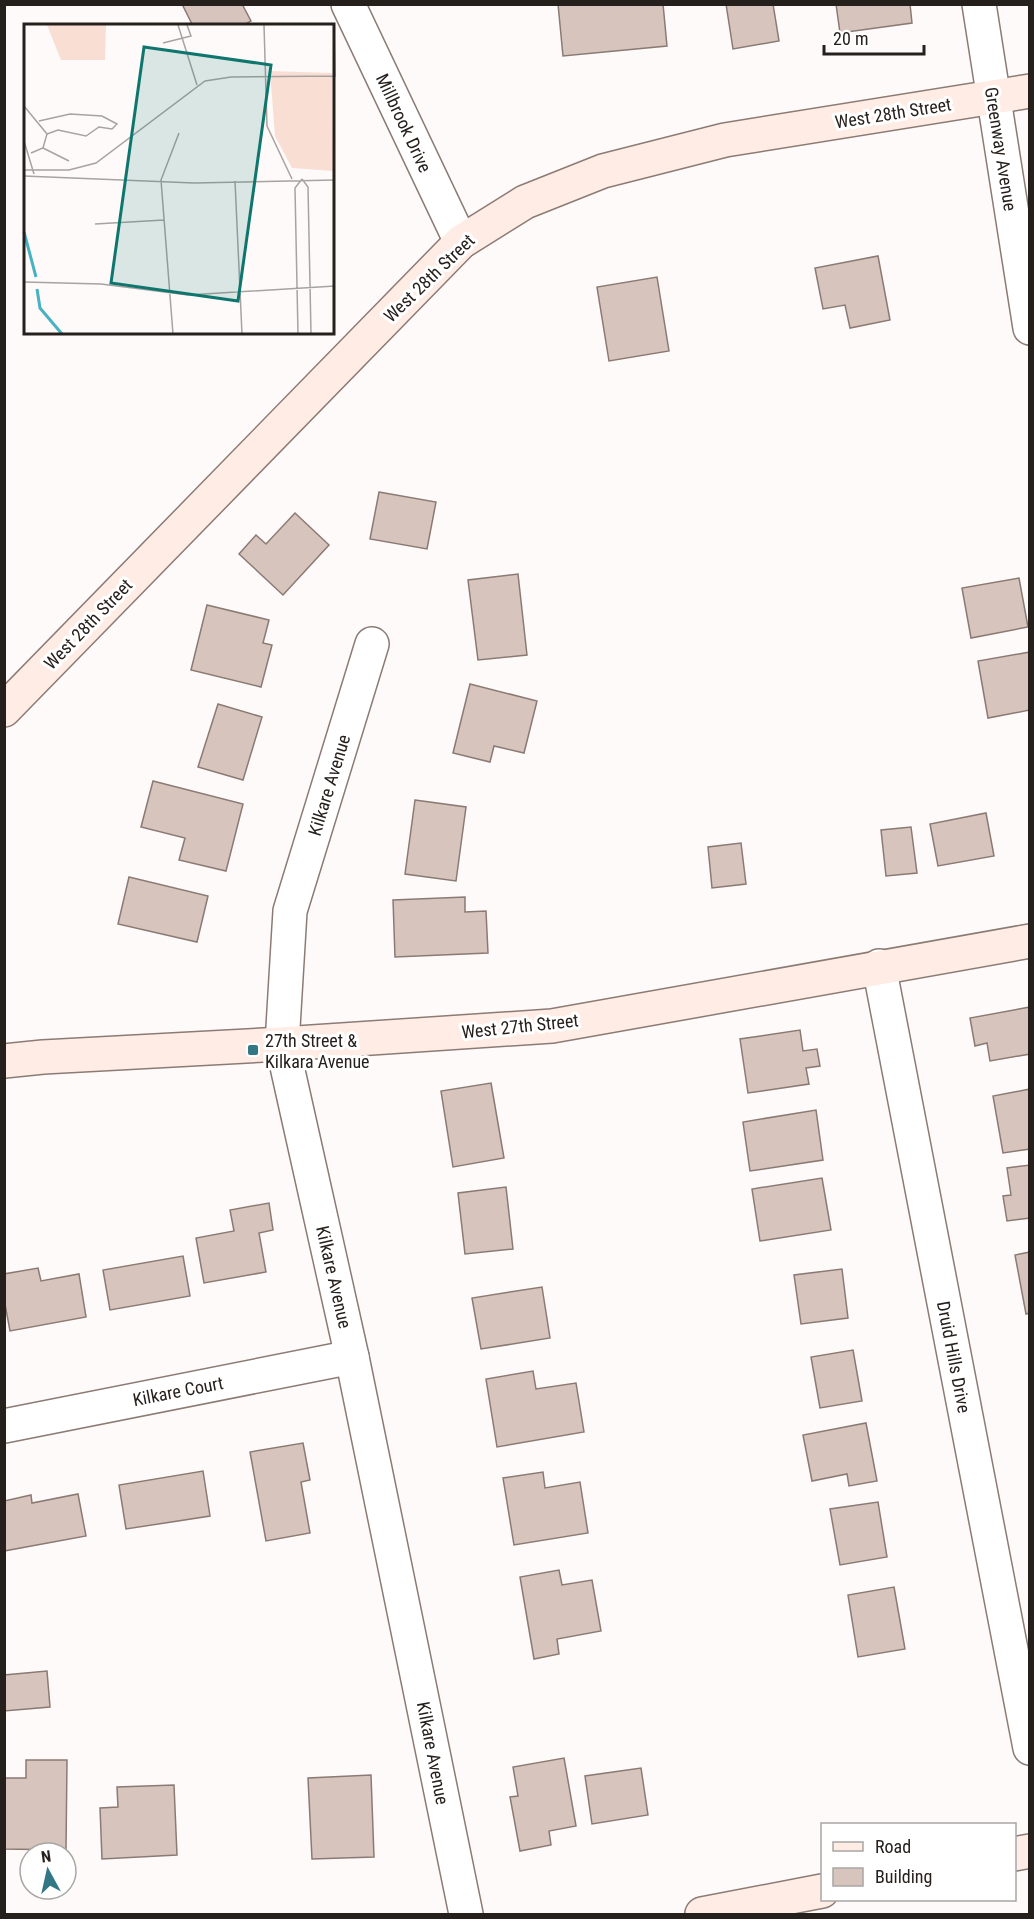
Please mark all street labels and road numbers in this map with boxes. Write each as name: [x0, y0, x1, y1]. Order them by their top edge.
street label: Millbrook Drive: [372, 70, 436, 176]
street label: Greenway Avenue: [981, 86, 1021, 212]
street label: West 28th Street: [833, 93, 953, 133]
street label: West 28th Street: [379, 230, 479, 326]
street label: West 28th Street: [40, 574, 136, 674]
street label: Kilkare Avenue: [304, 732, 354, 838]
street label: West 27th Street: [460, 1009, 580, 1043]
street label: Kilkare Avenue: [312, 1224, 356, 1330]
street label: Druid Hills Drive: [933, 1299, 975, 1415]
street label: Kilkare Court: [131, 1372, 225, 1410]
street label: Kilkare Avenue: [413, 1700, 453, 1806]

